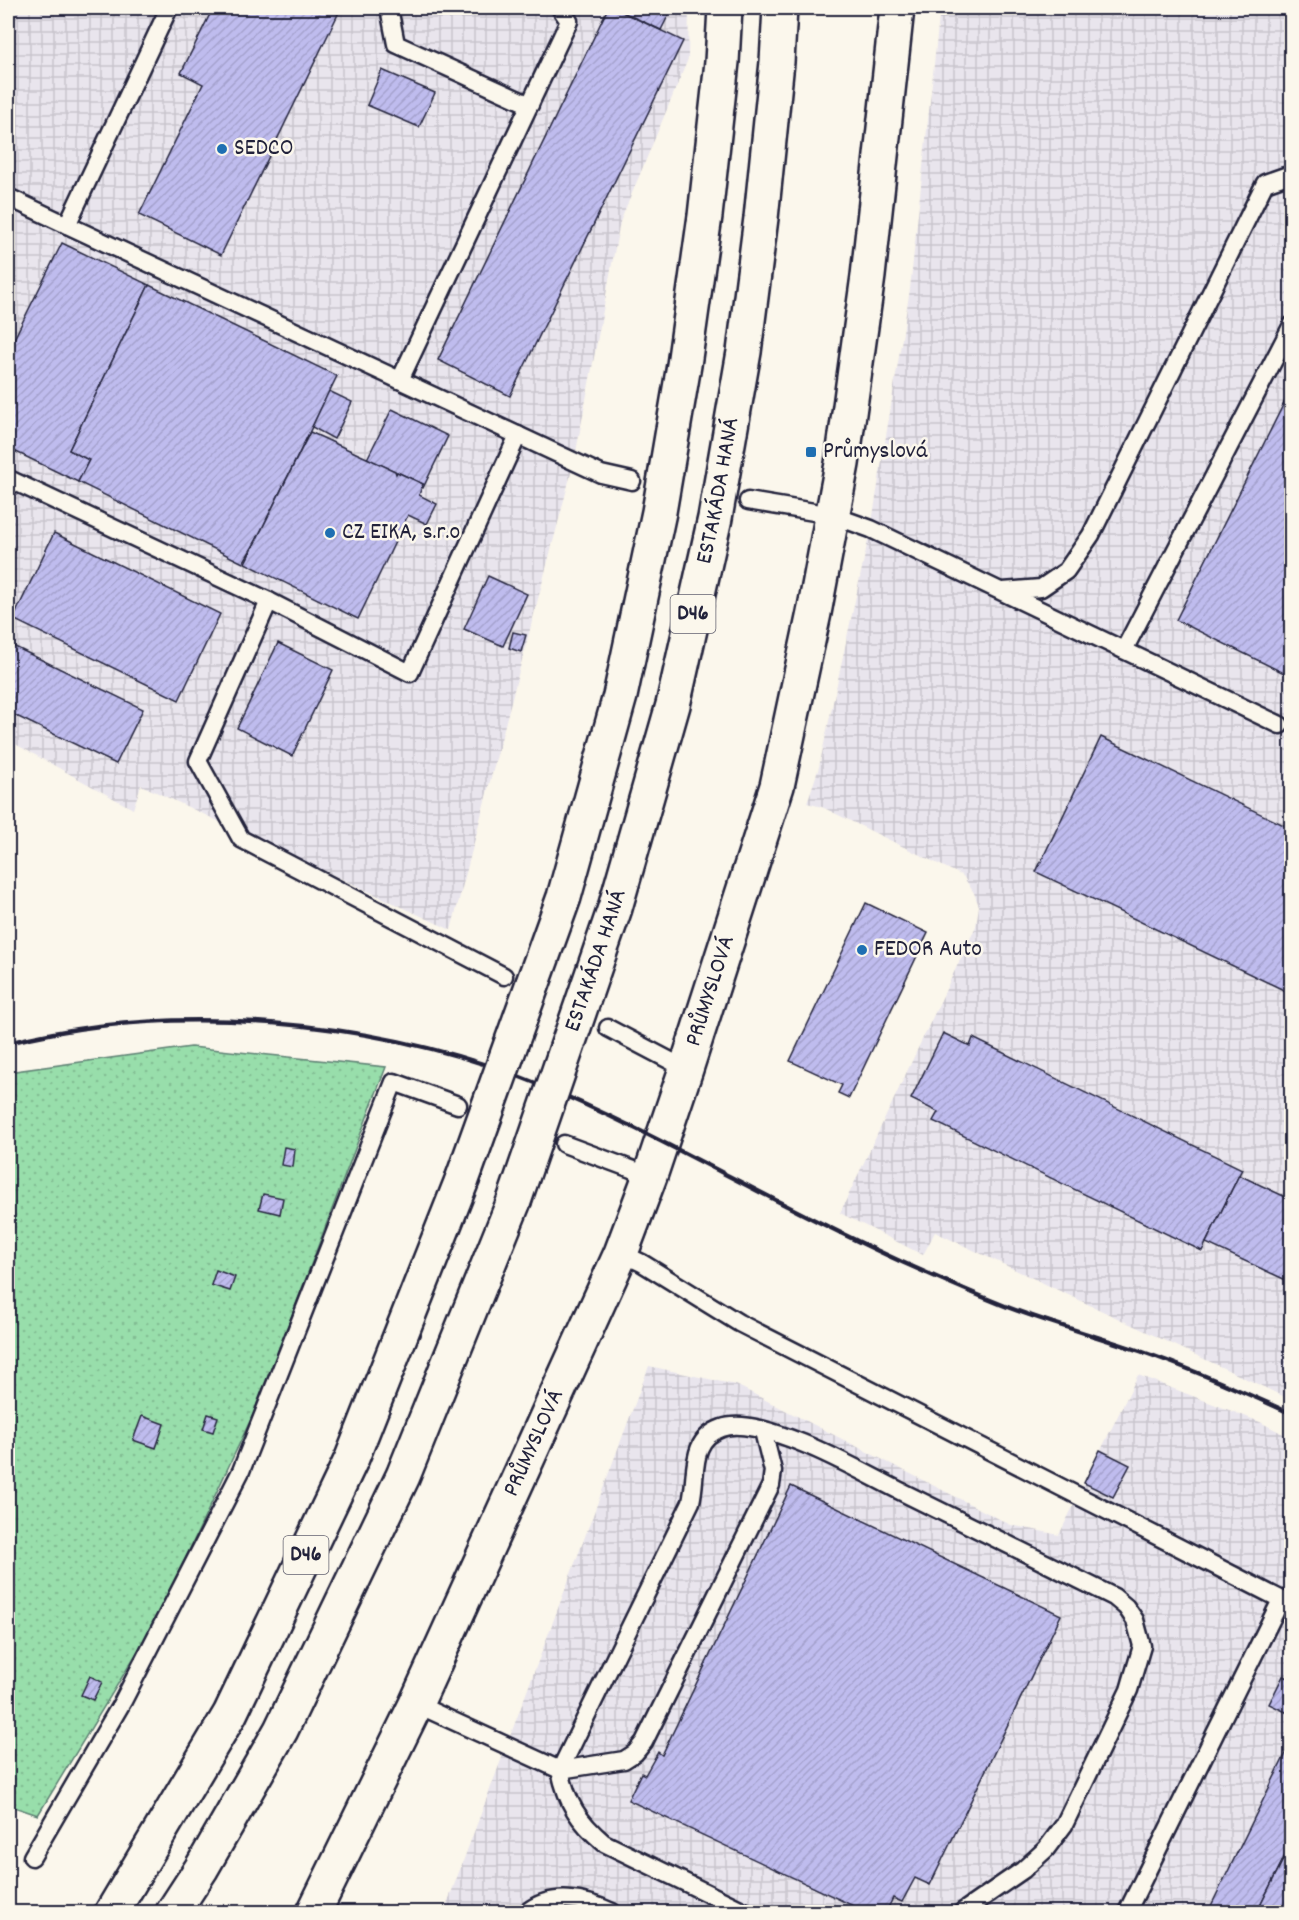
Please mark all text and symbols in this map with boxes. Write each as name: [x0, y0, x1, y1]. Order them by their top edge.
place label: SEDCO: [234, 132, 294, 166]
marker: SEDCO: [215, 142, 229, 156]
street label: ESTAKÁDA HANÁ: [688, 415, 749, 567]
place label: Průmyslová: [823, 435, 928, 469]
marker: Průmyslová: [804, 445, 818, 459]
place label: CZ EIKA, s.r.o: [342, 516, 460, 550]
marker: CZ EIKA, s.r.o: [323, 526, 337, 540]
road number: D46: [670, 595, 716, 633]
street label: ESTAKÁDA HANÁ: [557, 886, 636, 1037]
street label: PRŮMYSLOVÁ: [677, 931, 745, 1051]
place label: FEDOR Auto: [874, 933, 982, 967]
marker: FEDOR Auto: [855, 943, 869, 957]
street label: PRŮMYSLOVÁ: [495, 1384, 574, 1502]
road number: D46: [284, 1536, 328, 1574]

